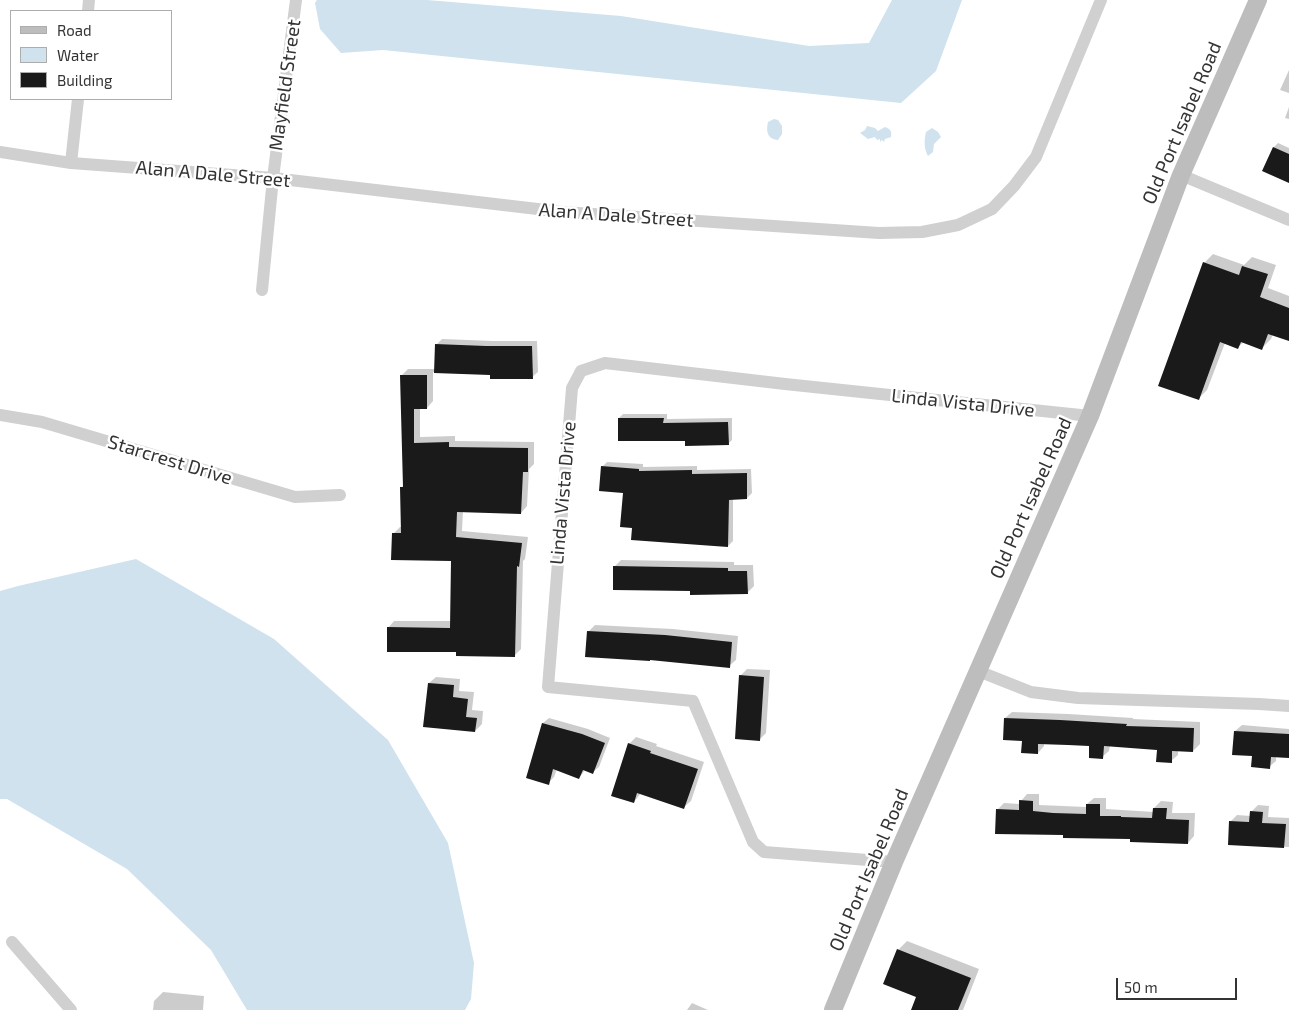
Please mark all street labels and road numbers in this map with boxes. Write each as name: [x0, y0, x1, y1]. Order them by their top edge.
street label: Mayfield Street: [264, 18, 306, 152]
street label: Old Port Isabel Road: [1137, 38, 1227, 208]
street label: Alan A Dale Street: [135, 156, 291, 192]
street label: Alan A Dale Street: [538, 198, 694, 232]
street label: Linda Vista Drive: [890, 384, 1036, 422]
street label: Old Port Isabel Road: [985, 414, 1077, 582]
street label: Linda Vista Drive: [545, 420, 581, 566]
street label: Starcrest Drive: [105, 430, 235, 490]
street label: Old Port Isabel Road: [824, 785, 914, 955]

